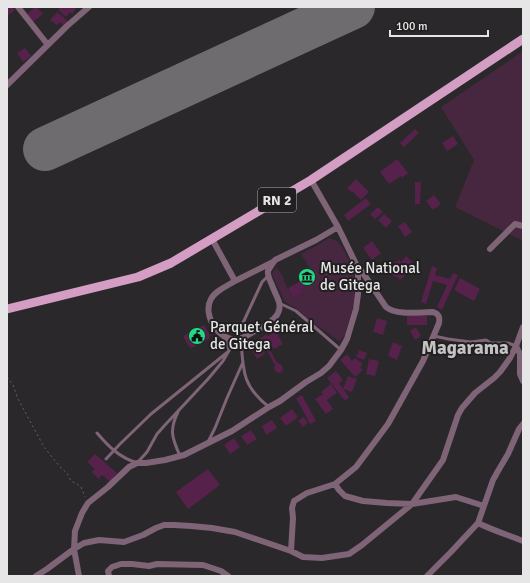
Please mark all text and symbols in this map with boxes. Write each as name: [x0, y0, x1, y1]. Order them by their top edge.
scale bar: [390, 12, 488, 38]
text: 100 m: [396, 19, 428, 34]
road number: RN 2: [258, 188, 296, 212]
place label: Musée National de Gitega: [320, 259, 420, 294]
museum icon: Musée National de Gitega: [297, 267, 317, 287]
place label: Parquet Général de Gitega: [210, 318, 314, 353]
public building icon: Parquet Général de Gitega: [187, 326, 207, 346]
district label: Magarama: [421, 336, 509, 360]

